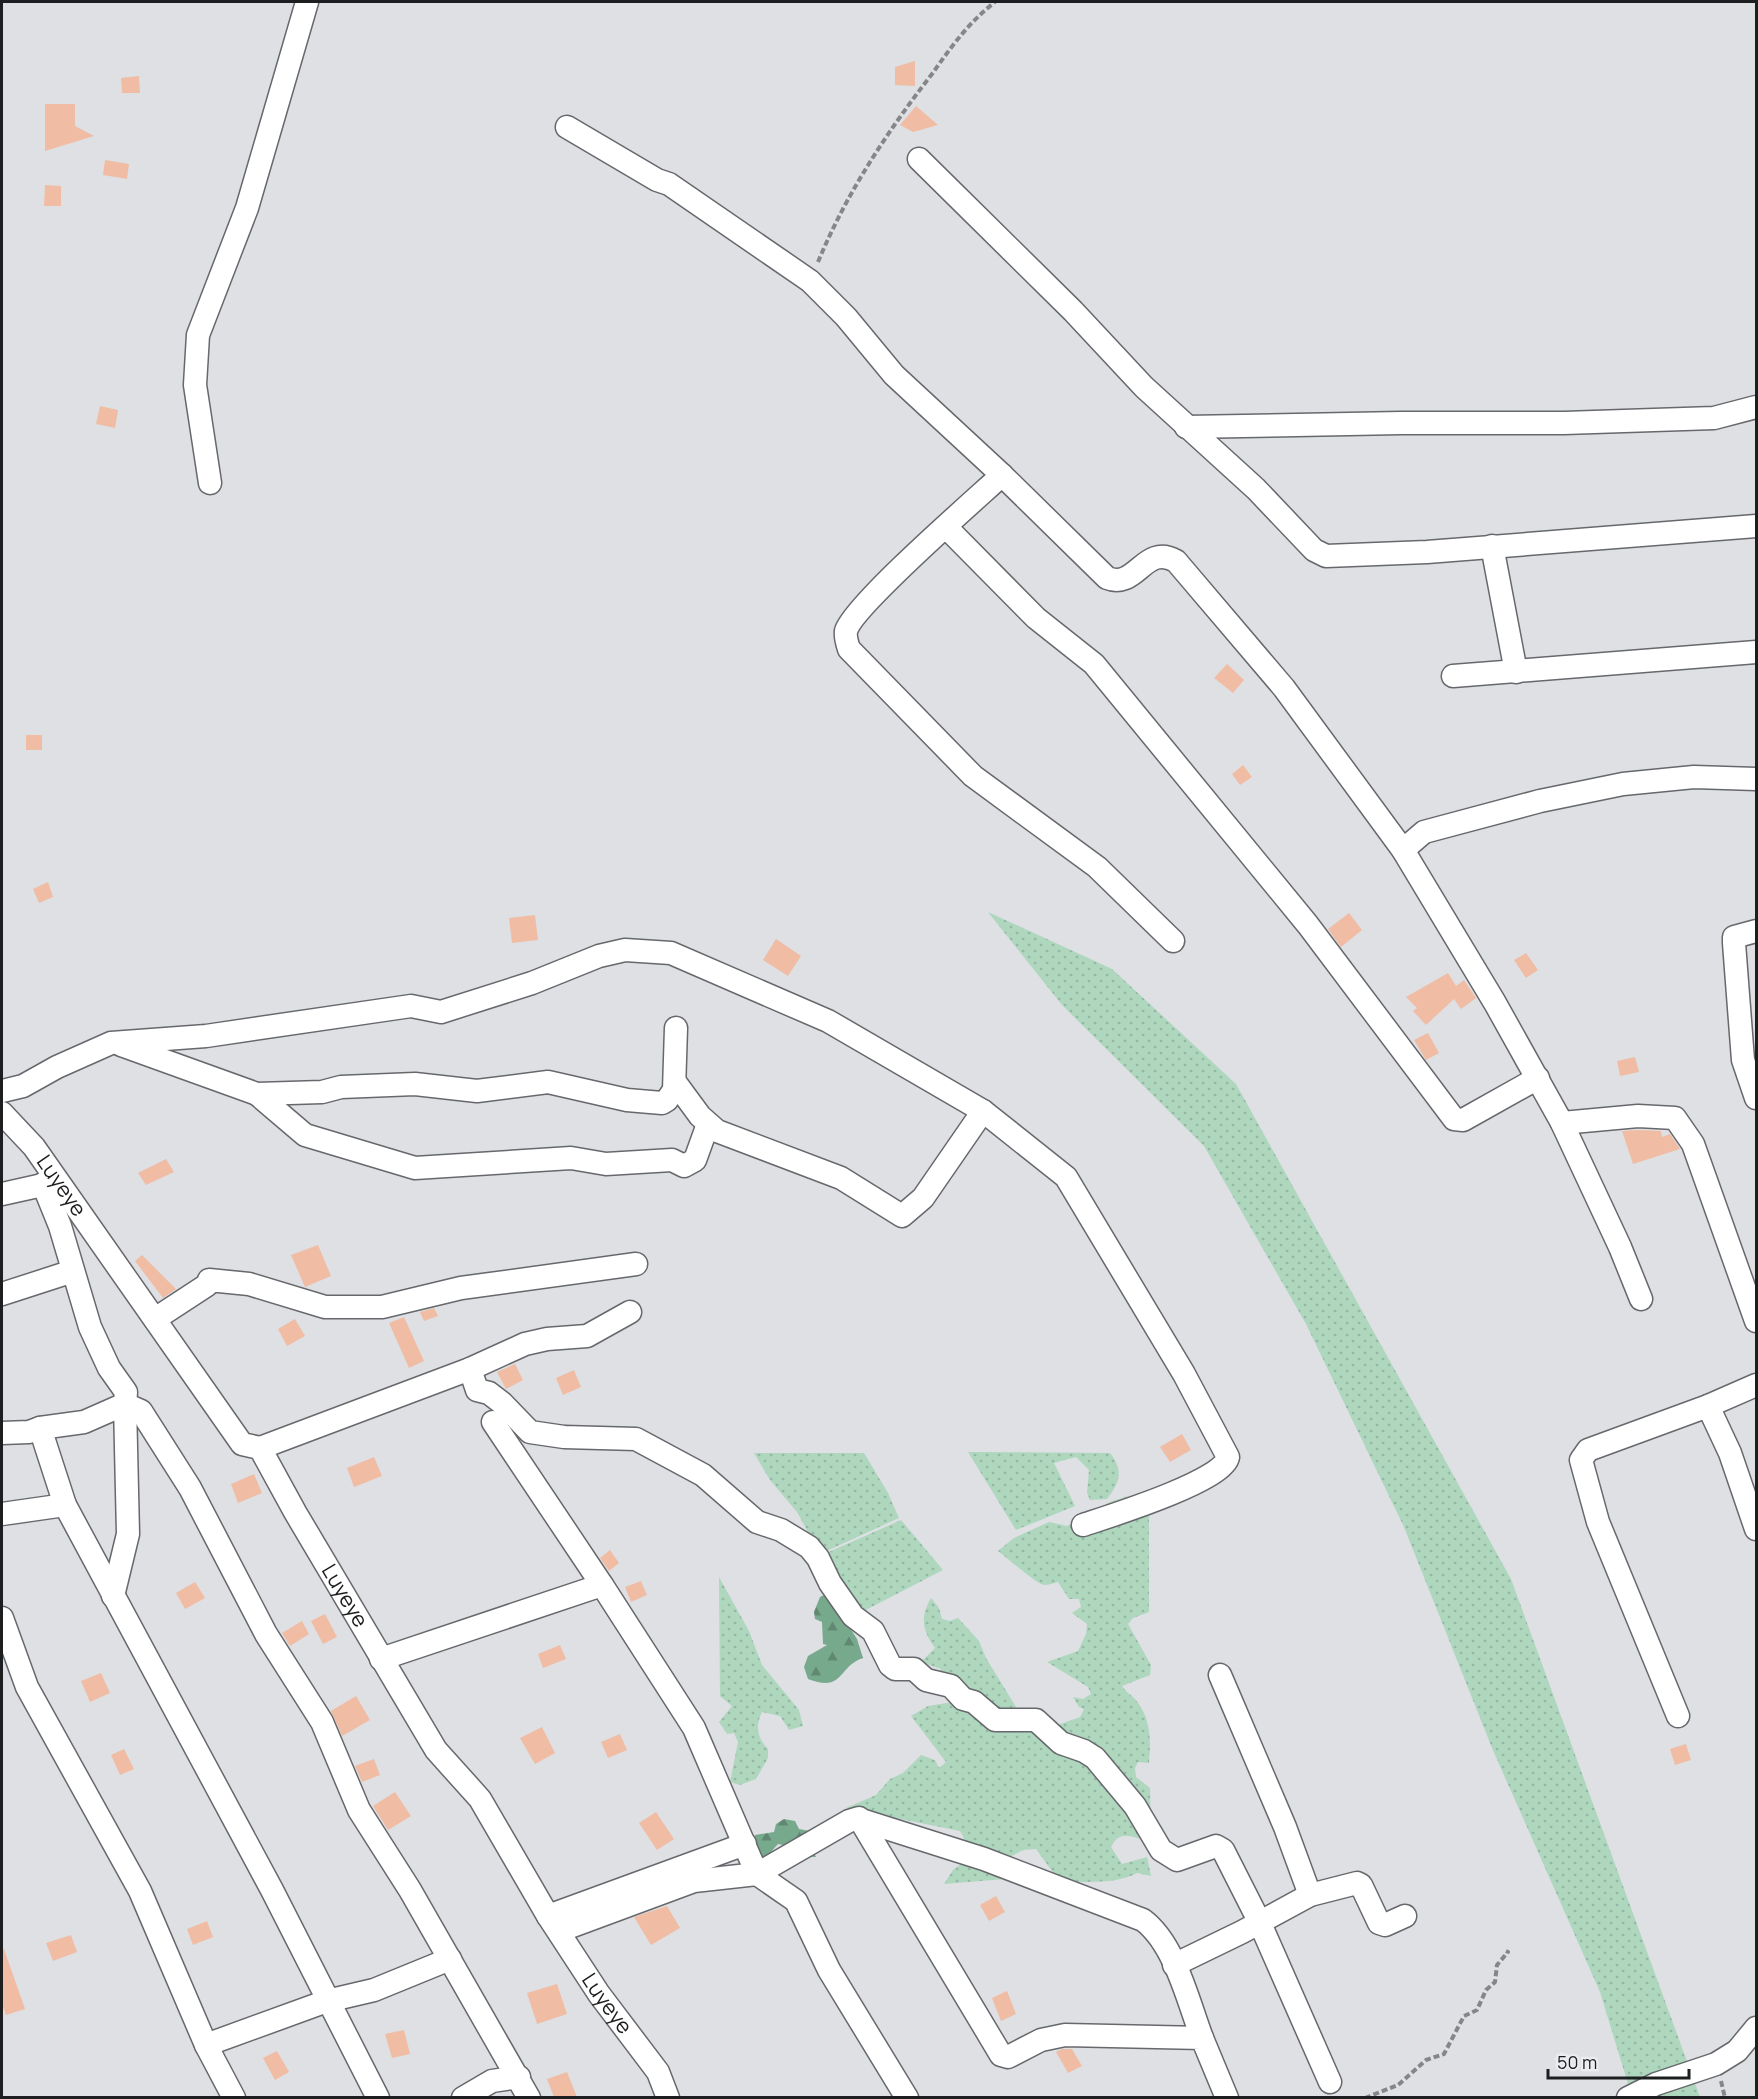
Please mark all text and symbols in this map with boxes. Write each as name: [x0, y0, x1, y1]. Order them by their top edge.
street label: Luyeye: [31, 1149, 93, 1221]
street label: Luyeye: [316, 1558, 375, 1632]
street label: Luyeye: [576, 1967, 639, 2039]
scale bar: [1548, 2042, 1689, 2080]
text: 50 m: [1557, 2050, 1597, 2074]

